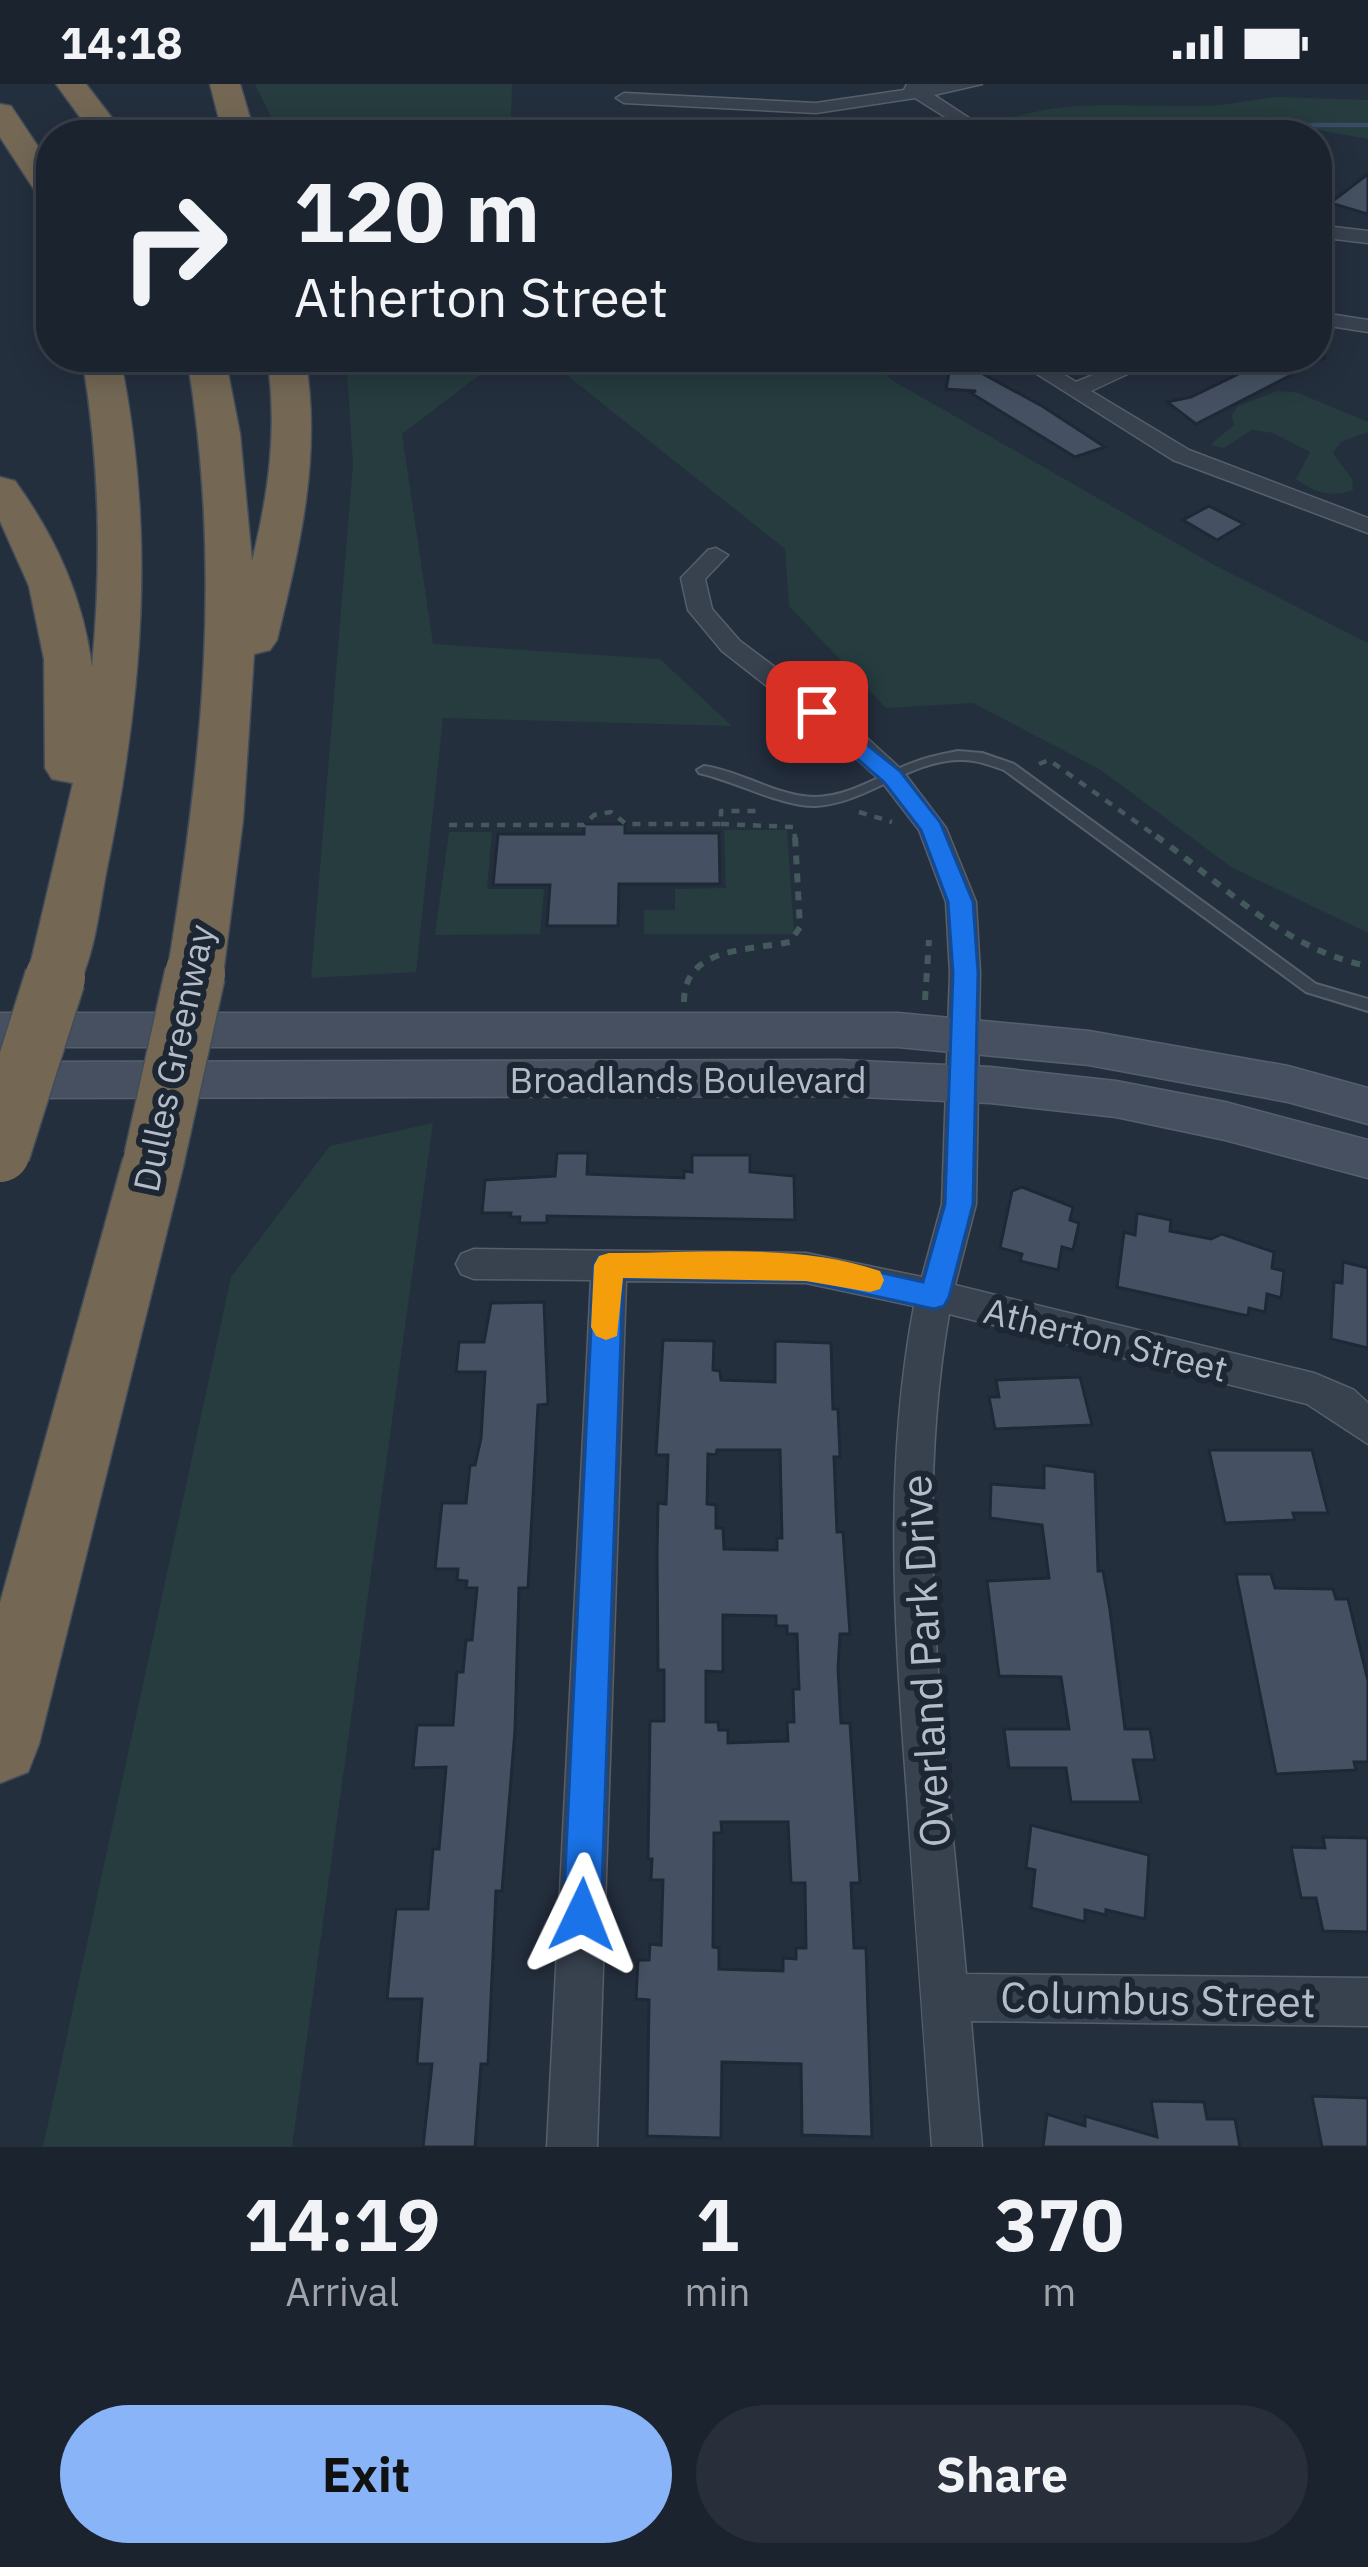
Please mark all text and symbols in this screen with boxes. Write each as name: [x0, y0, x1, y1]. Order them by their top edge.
text: 14:18: [60, 13, 183, 71]
text: 120 m: [294, 156, 540, 265]
icon: right: [96, 168, 252, 324]
text: Atherton Street: [294, 262, 668, 332]
pin: [766, 661, 868, 763]
icon: arrive: [784, 679, 850, 745]
street label: Dulles Greenway: [122, 920, 224, 1196]
street label: Broadlands Boulevard: [509, 1056, 867, 1103]
street label: Atherton Street: [979, 1286, 1233, 1392]
street label: Overland Park Drive: [888, 1473, 962, 1849]
position arrow: [519, 1852, 645, 1978]
street label: Columbus Street: [1000, 1969, 1316, 2029]
text: 14:19: [244, 2177, 441, 2271]
text: 1: [696, 2177, 739, 2271]
text: 370: [994, 2177, 1124, 2271]
text: Arrival: [285, 2266, 399, 2317]
text: min: [685, 2266, 750, 2317]
text: m: [1042, 2266, 1076, 2317]
button: Exit: [60, 2405, 672, 2543]
button: Share: [696, 2405, 1308, 2543]

